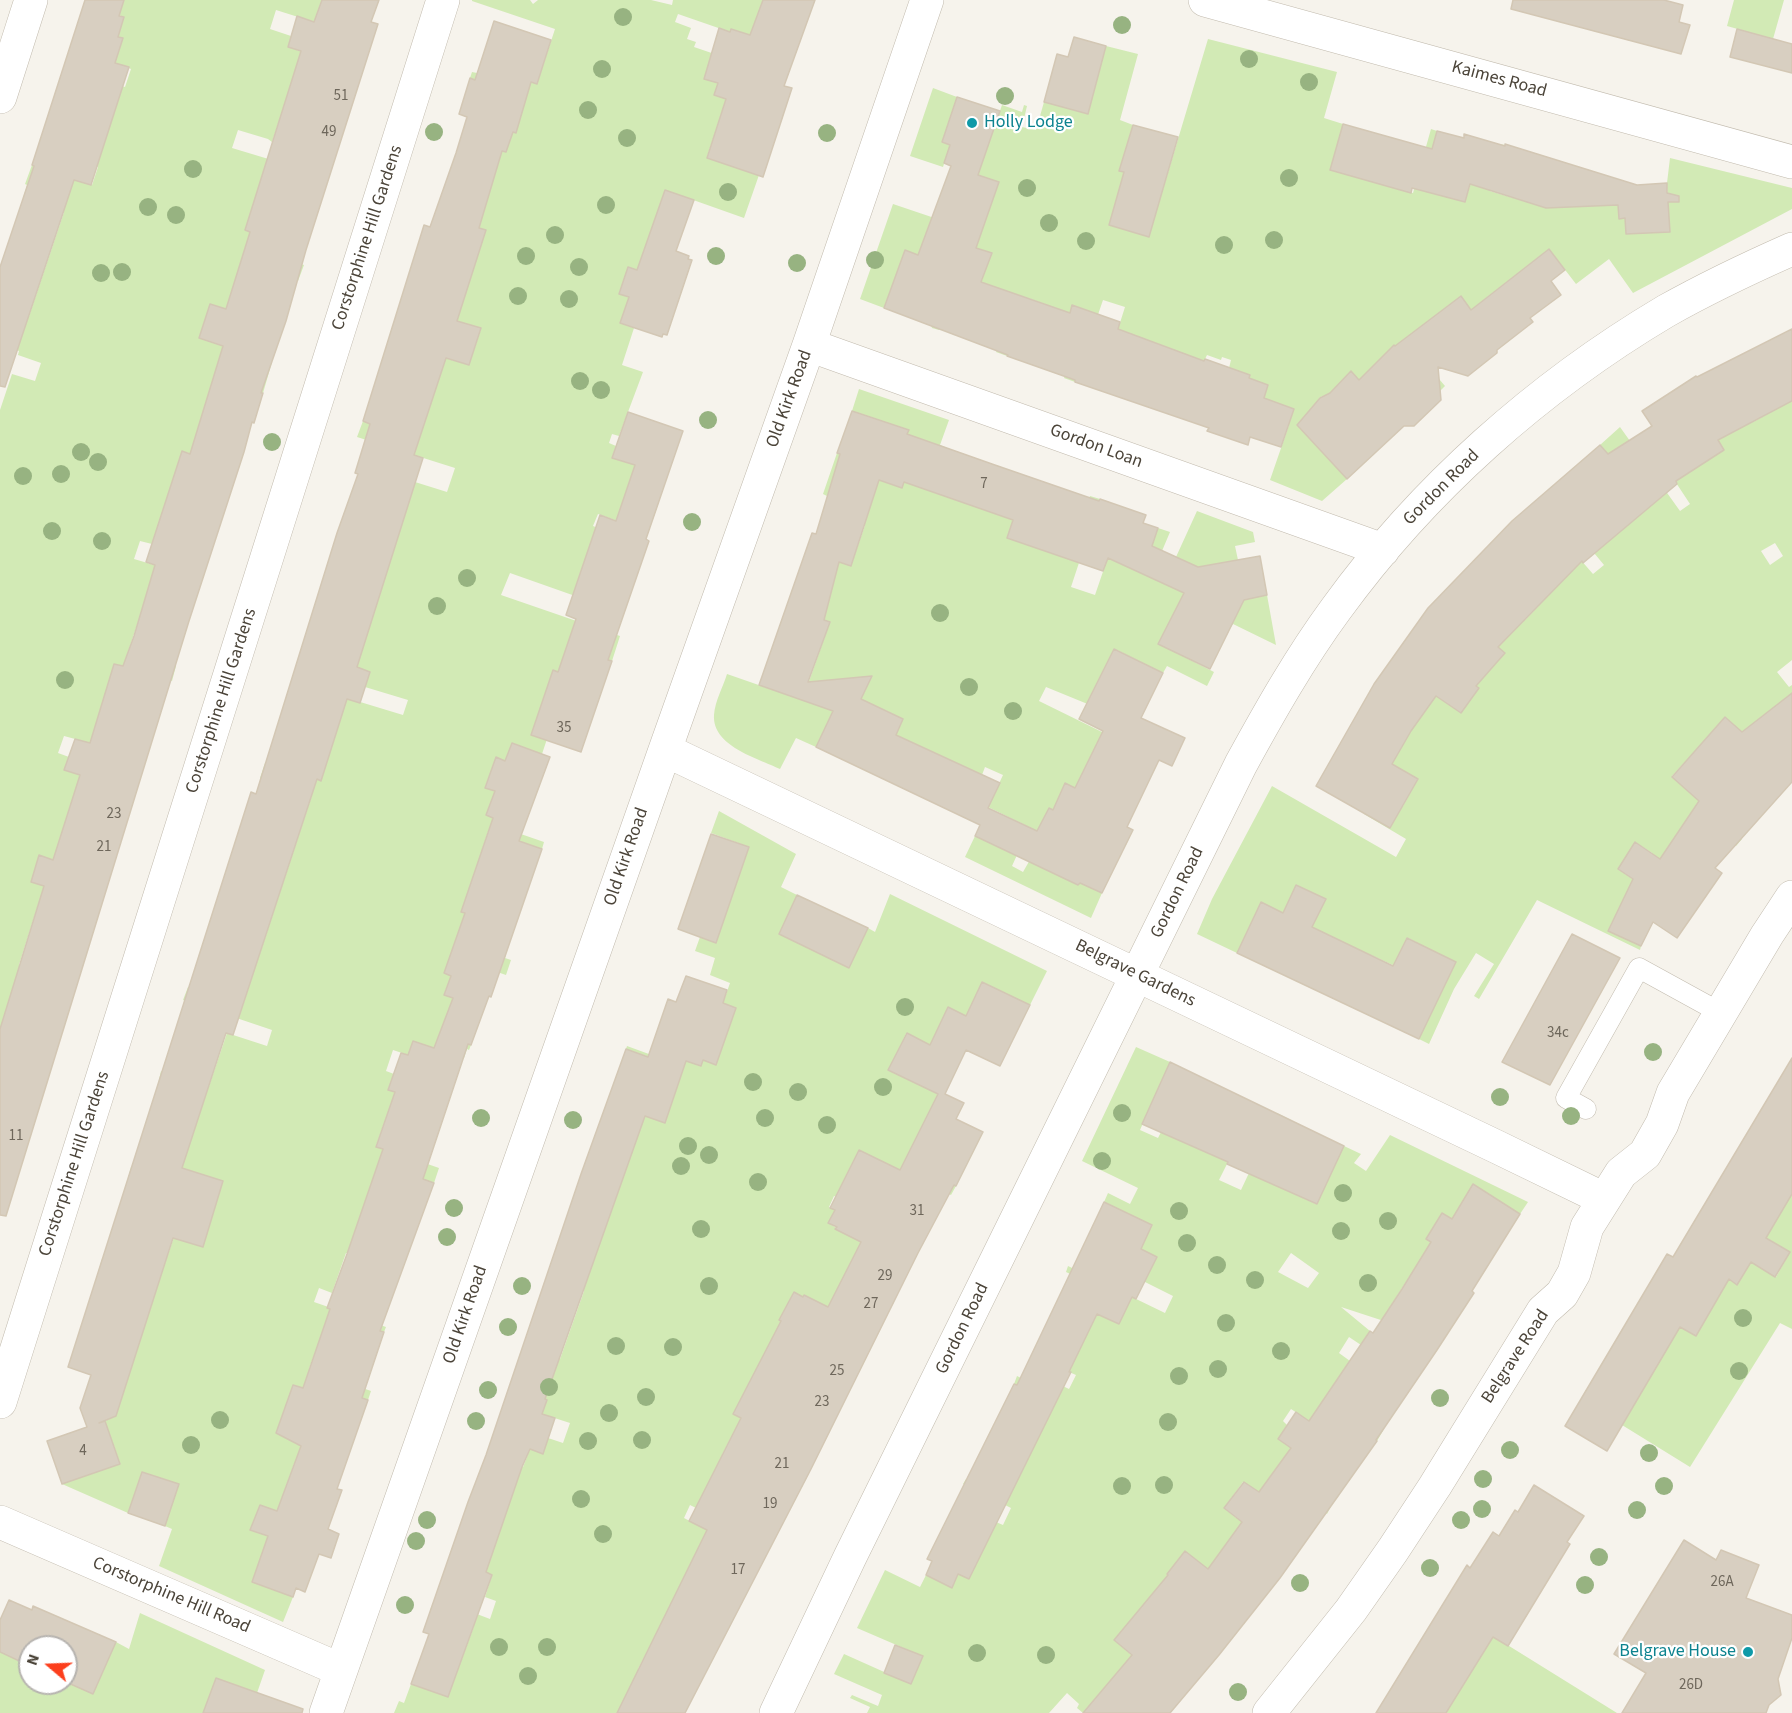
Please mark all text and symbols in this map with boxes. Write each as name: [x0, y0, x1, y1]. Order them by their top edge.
street label: Kaimes Road: [1449, 57, 1549, 103]
house number: 51: [334, 88, 348, 106]
place label: Holly Lodge: [984, 112, 1073, 134]
marker: Holly Lodge: [965, 116, 979, 130]
house number: 49: [322, 124, 336, 142]
street label: Corstorphine Hill Gardens: [328, 143, 408, 333]
street label: Old Kirk Road: [762, 347, 818, 451]
street label: Gordon Loan: [1047, 420, 1145, 474]
street label: Gordon Road: [1399, 445, 1485, 531]
house number: 7: [980, 476, 988, 494]
street label: Corstorphine Hill Gardens: [182, 606, 262, 796]
house number: 35: [557, 720, 571, 738]
street label: Old Kirk Road: [600, 805, 654, 909]
house number: 23: [107, 806, 121, 824]
house number: 21: [97, 839, 111, 857]
street label: Gordon Road: [1147, 844, 1209, 942]
street label: Belgrave Gardens: [1071, 935, 1199, 1013]
house number: 34c: [1547, 1025, 1569, 1043]
street label: Corstorphine Hill Gardens: [35, 1069, 115, 1259]
house number: 11: [9, 1128, 23, 1146]
house number: 31: [910, 1203, 924, 1221]
street label: Old Kirk Road: [439, 1263, 493, 1367]
house number: 29: [878, 1268, 892, 1286]
street label: Gordon Road: [932, 1280, 994, 1378]
house number: 27: [864, 1296, 878, 1314]
street label: Belgrave Road: [1478, 1306, 1554, 1408]
house number: 25: [830, 1363, 844, 1381]
house number: 23: [815, 1394, 829, 1412]
house number: 4: [79, 1443, 87, 1461]
house number: 21: [775, 1456, 789, 1474]
house number: 19: [763, 1496, 777, 1514]
street label: Corstorphine Hill Road: [89, 1553, 253, 1639]
house number: 17: [731, 1562, 745, 1580]
house number: 26A: [1710, 1574, 1734, 1592]
north arrow: [18, 1635, 78, 1695]
place label: Belgrave House: [1619, 1641, 1736, 1663]
marker: Belgrave House: [1741, 1645, 1755, 1659]
text: N: [21, 1651, 45, 1668]
house number: 26D: [1679, 1677, 1703, 1695]

